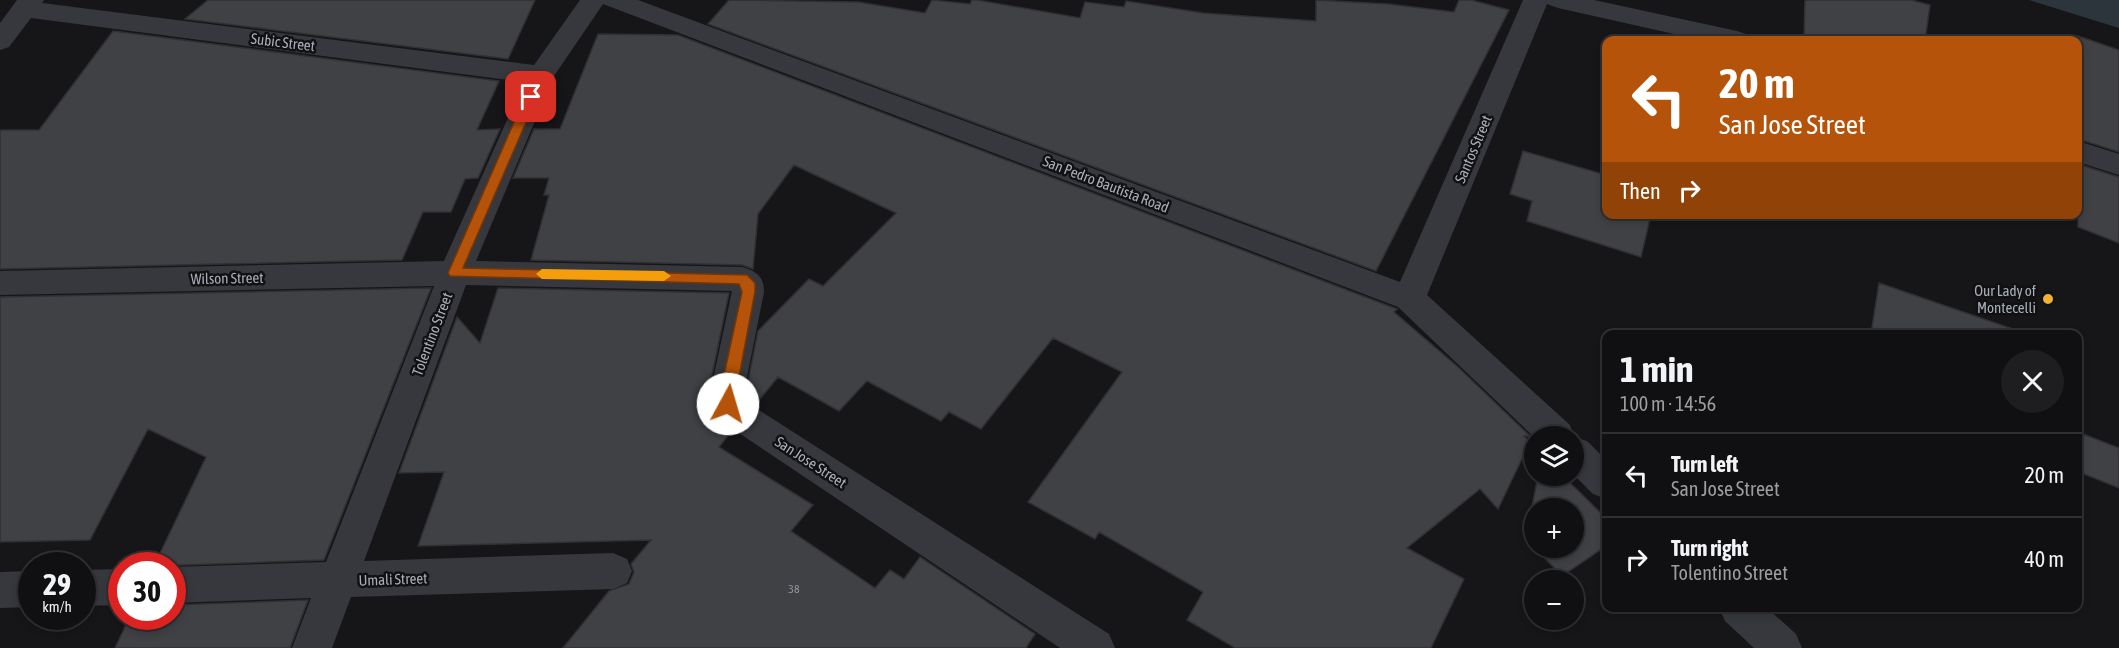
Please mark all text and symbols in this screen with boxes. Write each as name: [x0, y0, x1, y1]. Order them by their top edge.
street label: Subic Street: [250, 30, 316, 54]
text: 20 m: [1719, 59, 1794, 107]
icon: left: [1620, 60, 1698, 138]
pin: [505, 71, 556, 122]
icon: arrive: [514, 80, 547, 113]
text: San Jose Street: [1719, 109, 1866, 140]
street label: Santos Street: [1451, 113, 1495, 185]
street label: San Pedro Bautista Road: [1041, 152, 1171, 216]
icon: right: [1673, 174, 1706, 207]
text: Then: [1620, 178, 1661, 204]
street label: Wilson Street: [190, 269, 264, 287]
place label: Our Lady of Montecelli: [1974, 282, 2036, 316]
street label: Tolentino Street: [408, 290, 456, 378]
marker: Our Lady of Montecelli: [2041, 292, 2055, 306]
text: 1 min: [1620, 348, 1694, 390]
button: close: [2001, 350, 2064, 413]
position arrow: [696, 372, 760, 436]
text: 100 m · 14:56: [1620, 392, 1716, 415]
map controls: [1524, 426, 1584, 630]
button: layers: [1524, 426, 1584, 486]
street label: San Jose Street: [772, 433, 850, 491]
text: Turn left: [1671, 451, 1738, 477]
icon: left: [1620, 459, 1653, 492]
text: 20 m: [2024, 462, 2064, 488]
text: San Jose Street: [1671, 477, 1780, 500]
button: +: [1524, 498, 1584, 558]
text: Turn right: [1671, 535, 1748, 561]
icon: right: [1620, 543, 1653, 576]
text: 40 m: [2024, 546, 2064, 572]
speed limit sign: 30: [108, 552, 186, 630]
text: Tolentino Street: [1671, 561, 1788, 584]
text: 29: [43, 567, 71, 601]
street label: Umali Street: [358, 569, 428, 589]
button: −: [1524, 570, 1584, 630]
house number: 38: [788, 582, 800, 596]
text: km/h: [42, 598, 72, 615]

